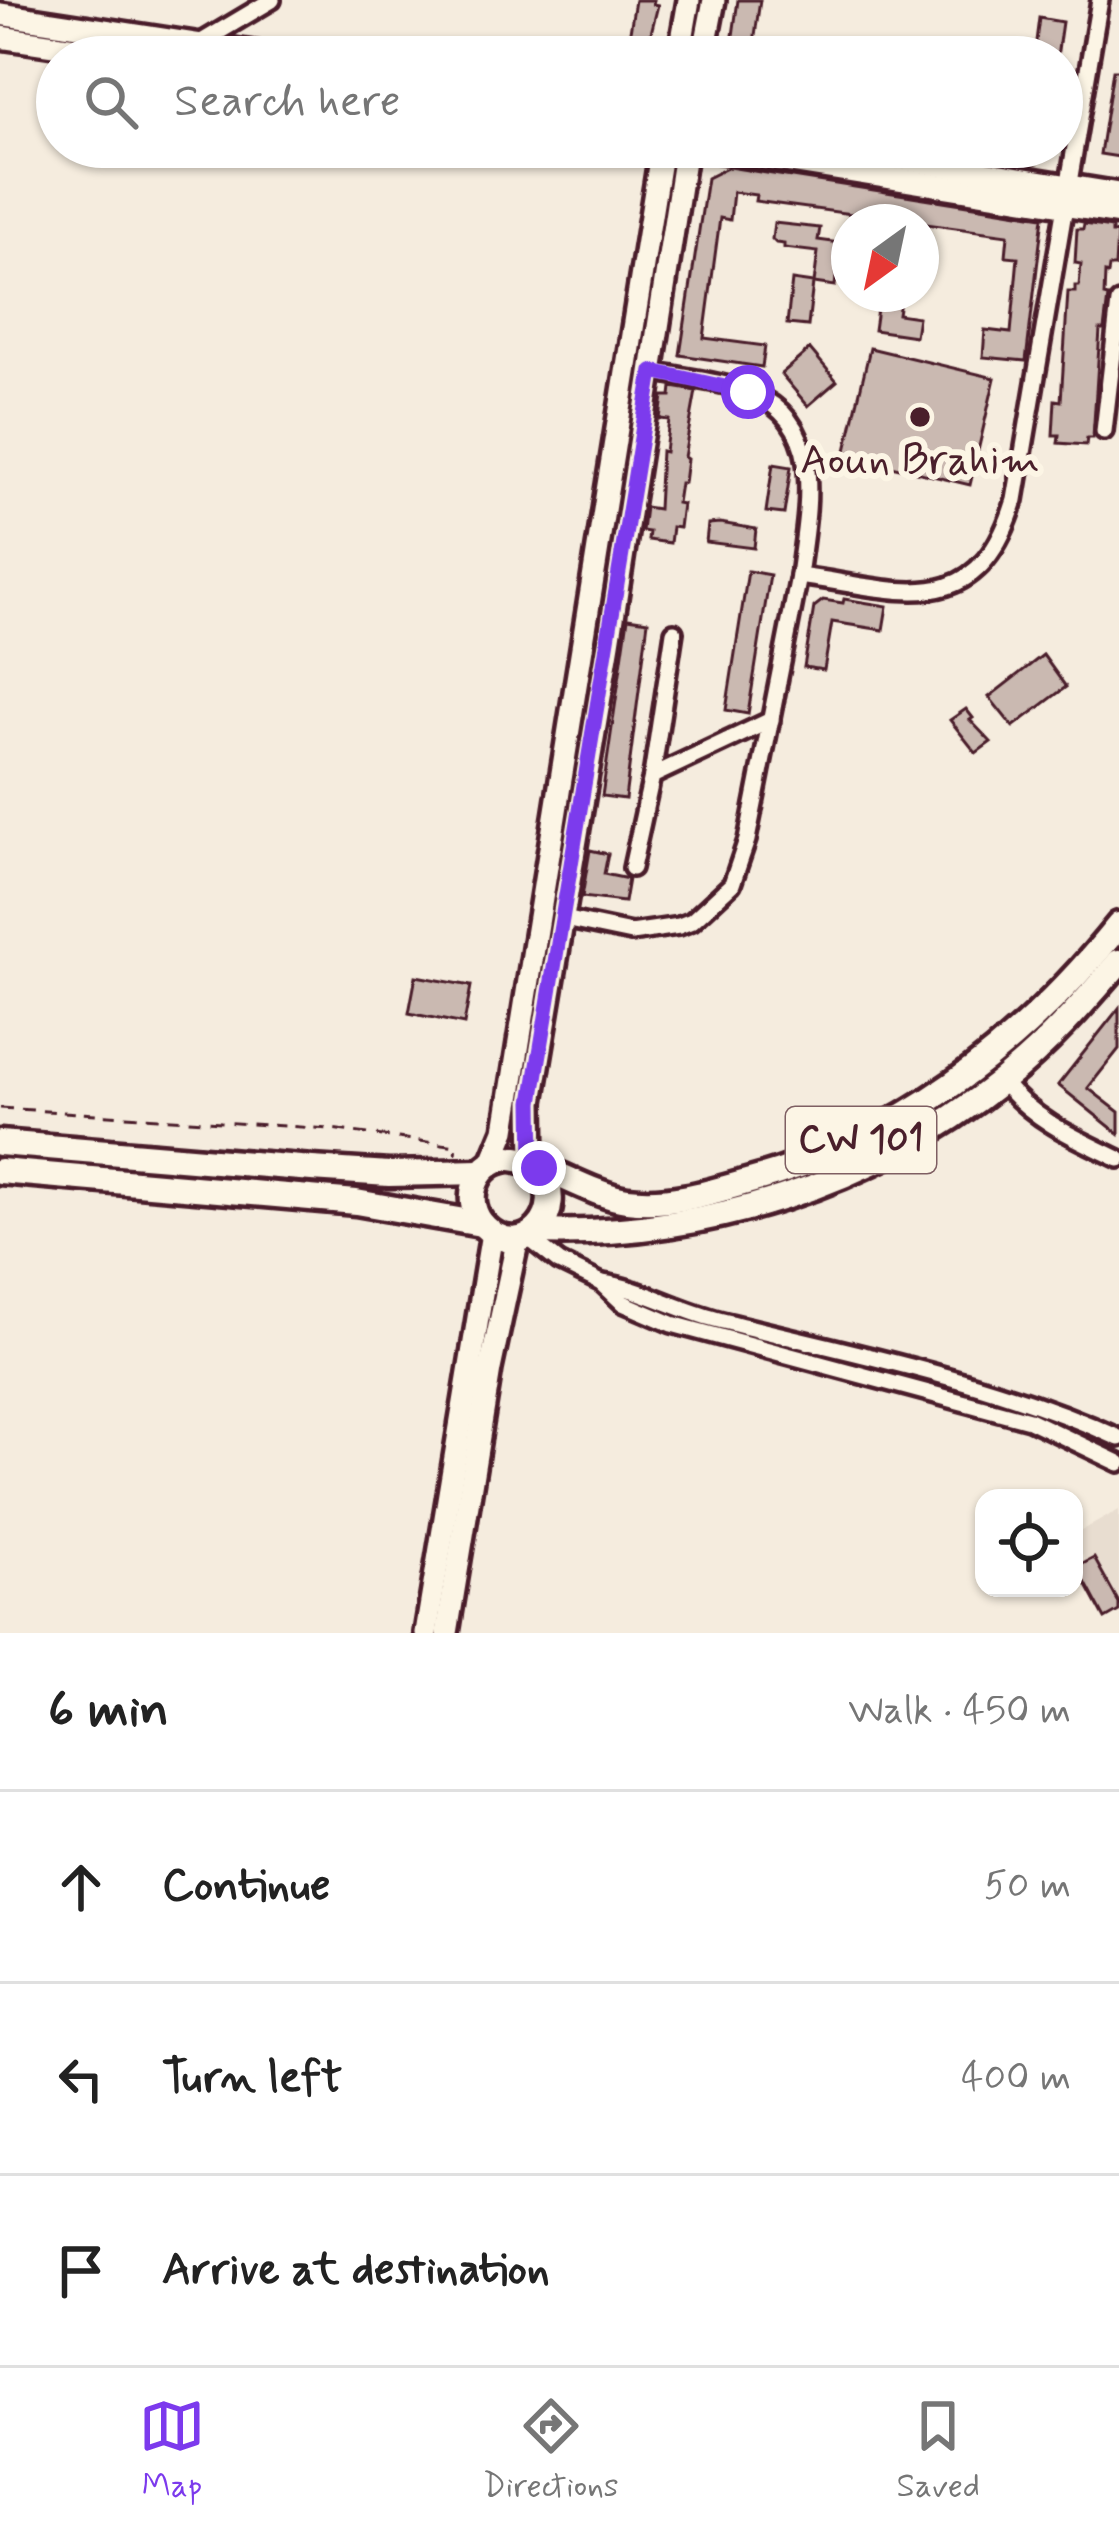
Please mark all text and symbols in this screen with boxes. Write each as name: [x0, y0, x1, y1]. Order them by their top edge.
search box: [36, 36, 1083, 168]
icon: search: [78, 69, 144, 135]
text: Search here: [174, 73, 401, 132]
north arrow: [831, 204, 939, 312]
route start: [721, 365, 775, 419]
marker: Aoun Brahim: [907, 404, 933, 430]
place label: Aoun Brahim: [800, 434, 1040, 489]
road number: CW 101: [786, 1107, 936, 1173]
route end: [512, 1141, 566, 1195]
map controls: [975, 1489, 1083, 1597]
button: locate: [975, 1489, 1083, 1597]
text: 6 min: [48, 1678, 169, 1744]
text: Walk · 450 m: [848, 1686, 1071, 1737]
icon: ahead: [48, 1854, 114, 1920]
text: Continue: [162, 1857, 330, 1916]
text: 50 m: [984, 1861, 1071, 1912]
icon: left: [48, 2046, 114, 2112]
text: Turn left: [162, 2049, 342, 2108]
text: 400 m: [961, 2053, 1071, 2104]
icon: arrive: [48, 2238, 114, 2304]
text: Arrive at destination: [162, 2241, 550, 2300]
tab: Map: [139, 2393, 205, 2509]
tab: Directions: [483, 2393, 619, 2509]
tab: Saved: [897, 2393, 980, 2509]

